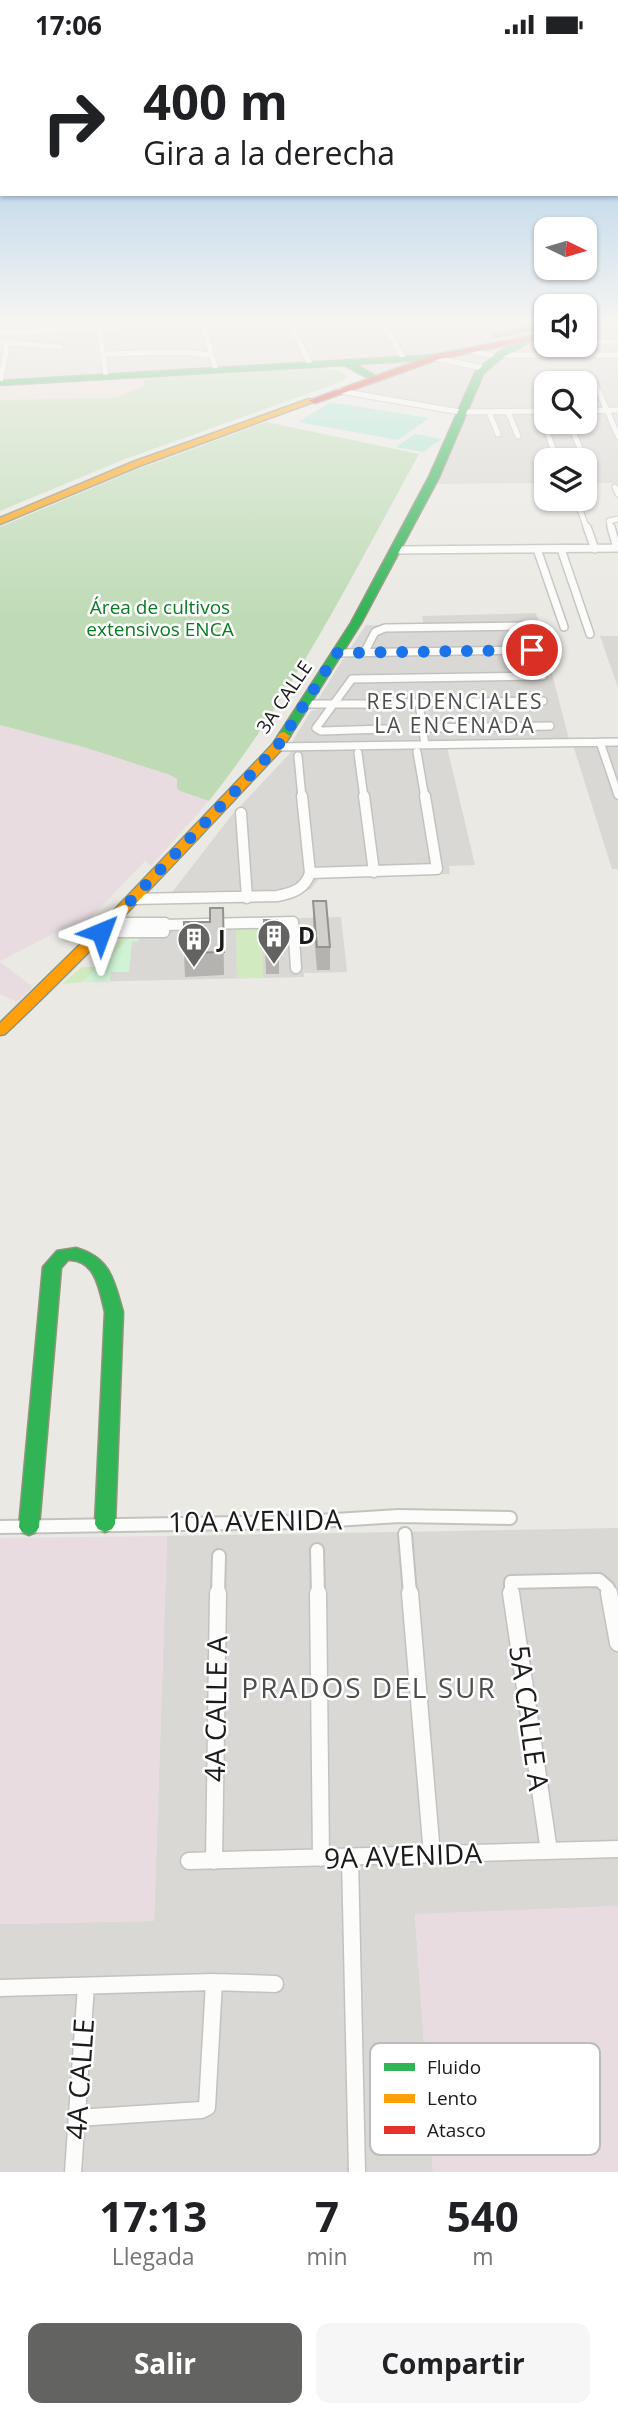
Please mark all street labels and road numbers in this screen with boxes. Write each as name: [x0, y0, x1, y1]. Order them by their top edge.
street label: 3A CALLE: [250, 656, 318, 738]
street label: 10A AVENIDA: [168, 1499, 343, 1541]
street label: 4A CALLE A: [195, 1635, 235, 1782]
street label: 5A CALLE A: [501, 1643, 559, 1793]
street label: 9A AVENIDA: [323, 1833, 483, 1877]
street label: 4A CALLE: [56, 2017, 102, 2141]

